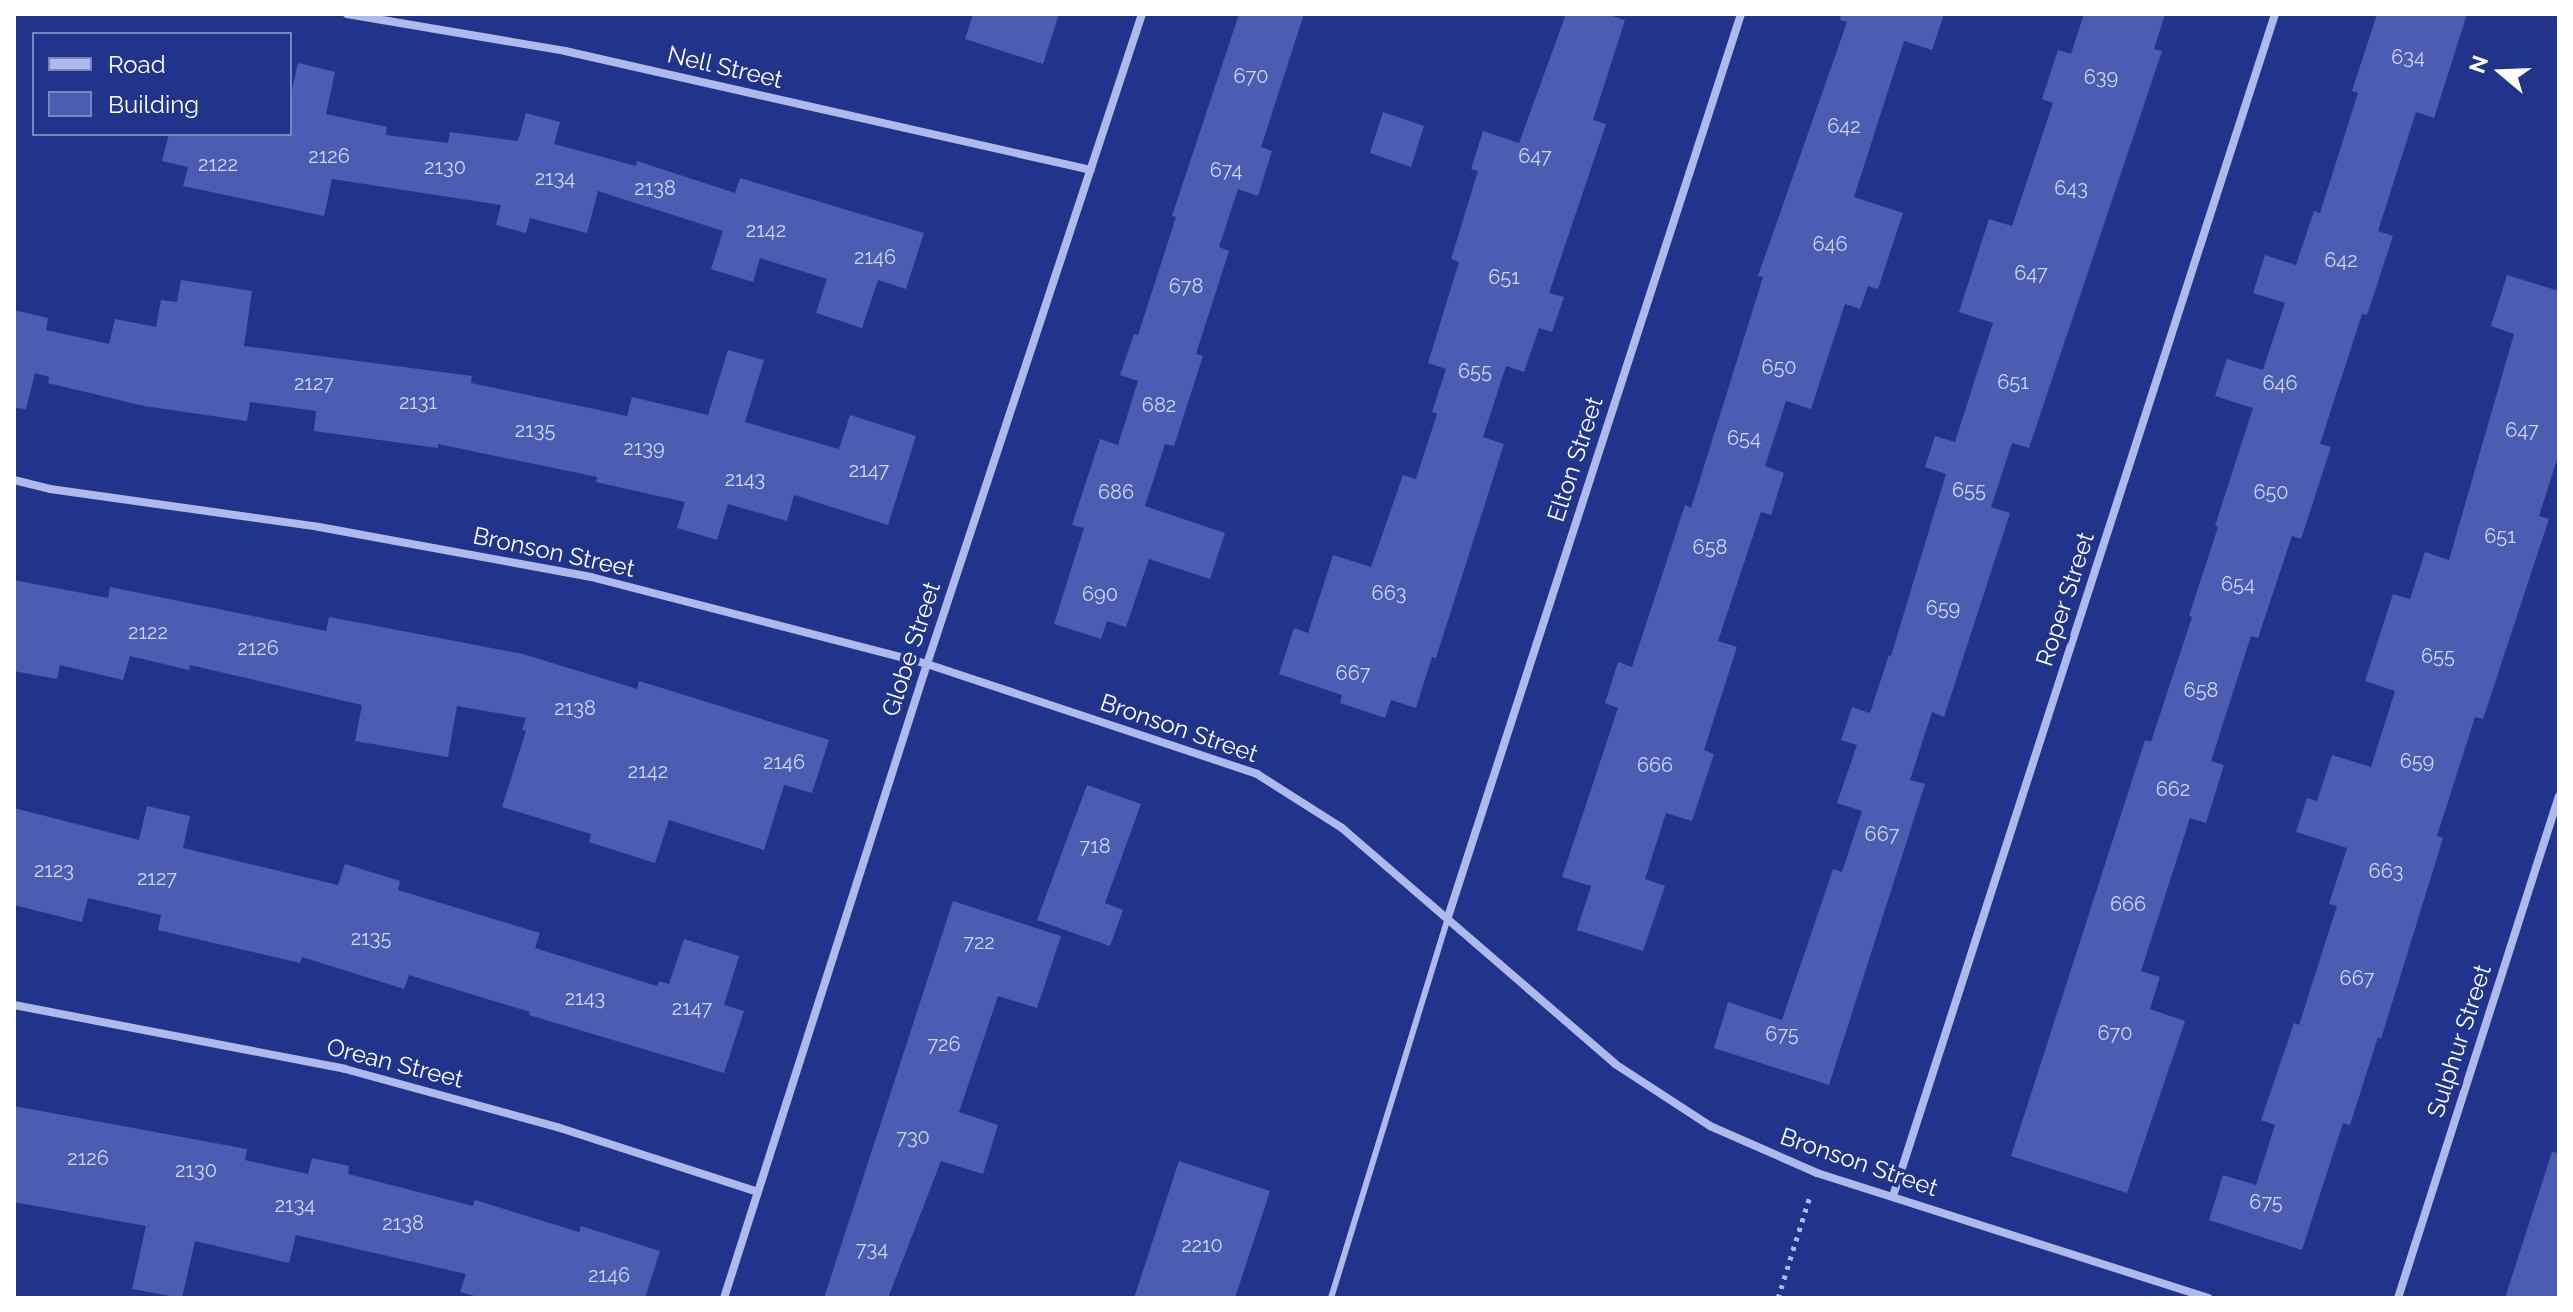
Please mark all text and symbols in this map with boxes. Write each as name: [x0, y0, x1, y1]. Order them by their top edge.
legend: [32, 32, 292, 136]
north arrow: [2461, 32, 2541, 112]
street label: Nell Street: [664, 40, 786, 94]
house number: 634: [2391, 45, 2425, 69]
text: Road: [108, 50, 166, 79]
text: N: [2463, 52, 2493, 76]
house number: 670: [1234, 64, 1268, 88]
house number: 639: [2084, 65, 2118, 89]
text: Building: [108, 90, 199, 119]
house number: 642: [1827, 114, 1861, 138]
house number: 2126: [308, 144, 350, 168]
house number: 647: [1518, 144, 1552, 168]
house number: 2122: [198, 152, 238, 176]
house number: 2130: [424, 155, 466, 179]
house number: 674: [1210, 158, 1242, 182]
house number: 2134: [535, 166, 575, 190]
house number: 2138: [634, 176, 676, 200]
house number: 643: [2054, 176, 2088, 200]
house number: 2142: [746, 218, 786, 242]
house number: 646: [1812, 232, 1848, 256]
house number: 2146: [854, 245, 896, 269]
house number: 642: [2324, 248, 2358, 272]
house number: 647: [2014, 261, 2048, 285]
house number: 651: [1488, 265, 1520, 289]
house number: 678: [1169, 274, 1203, 298]
house number: 650: [1761, 355, 1797, 379]
house number: 655: [1458, 359, 1492, 383]
house number: 651: [1997, 370, 2029, 394]
house number: 2127: [294, 371, 334, 395]
house number: 646: [2262, 371, 2298, 395]
house number: 2131: [399, 390, 437, 414]
house number: 682: [1142, 393, 1176, 417]
street label: Elton Street: [1541, 393, 1609, 525]
house number: 2135: [515, 418, 555, 442]
house number: 647: [2505, 418, 2539, 442]
house number: 654: [1727, 426, 1761, 450]
house number: 2139: [623, 436, 665, 460]
house number: 2147: [849, 458, 889, 482]
house number: 2143: [725, 467, 765, 491]
house number: 655: [1952, 478, 1986, 502]
house number: 686: [1098, 480, 1134, 504]
house number: 650: [2253, 480, 2289, 504]
street label: Bronson Street: [470, 521, 638, 583]
house number: 651: [2484, 524, 2516, 548]
street label: Roper Street: [2030, 528, 2100, 670]
house number: 658: [1693, 535, 1727, 559]
house number: 654: [2221, 572, 2255, 596]
street label: Globe Street: [876, 578, 946, 720]
house number: 663: [1372, 581, 1406, 605]
house number: 690: [1082, 582, 1118, 606]
house number: 659: [1926, 596, 1960, 620]
house number: 2122: [128, 620, 168, 644]
house number: 2126: [237, 636, 279, 660]
house number: 655: [2421, 644, 2455, 668]
house number: 667: [1336, 661, 1370, 685]
house number: 658: [2184, 678, 2218, 702]
street label: Bronson Street: [1096, 688, 1262, 768]
house number: 2138: [554, 696, 596, 720]
house number: 659: [2400, 749, 2434, 773]
house number: 2146: [763, 750, 805, 774]
house number: 666: [1637, 753, 1673, 777]
house number: 2142: [628, 759, 668, 783]
house number: 662: [2156, 777, 2190, 801]
house number: 667: [1865, 822, 1899, 846]
house number: 718: [1079, 834, 1111, 858]
house number: 2123: [34, 858, 74, 882]
house number: 663: [2369, 859, 2403, 883]
house number: 2127: [137, 866, 177, 890]
house number: 666: [2110, 892, 2146, 916]
house number: 2135: [351, 926, 391, 950]
house number: 722: [963, 930, 995, 954]
street label: Sulphur Street: [2421, 961, 2497, 1121]
house number: 667: [2340, 966, 2374, 990]
house number: 2143: [565, 986, 605, 1010]
house number: 2147: [672, 996, 712, 1020]
house number: 670: [2098, 1021, 2132, 1045]
house number: 675: [1765, 1022, 1799, 1046]
street label: Orean Street: [324, 1032, 466, 1094]
house number: 726: [927, 1032, 961, 1056]
street label: Bronson Street: [1776, 1122, 1942, 1202]
house number: 730: [896, 1125, 930, 1149]
house number: 2126: [67, 1146, 109, 1170]
house number: 2130: [175, 1158, 217, 1182]
house number: 675: [2249, 1190, 2283, 1214]
house number: 2134: [275, 1193, 315, 1217]
house number: 2138: [382, 1211, 424, 1235]
house number: 2210: [1181, 1233, 1223, 1257]
house number: 734: [856, 1237, 888, 1261]
house number: 2146: [588, 1263, 630, 1287]

